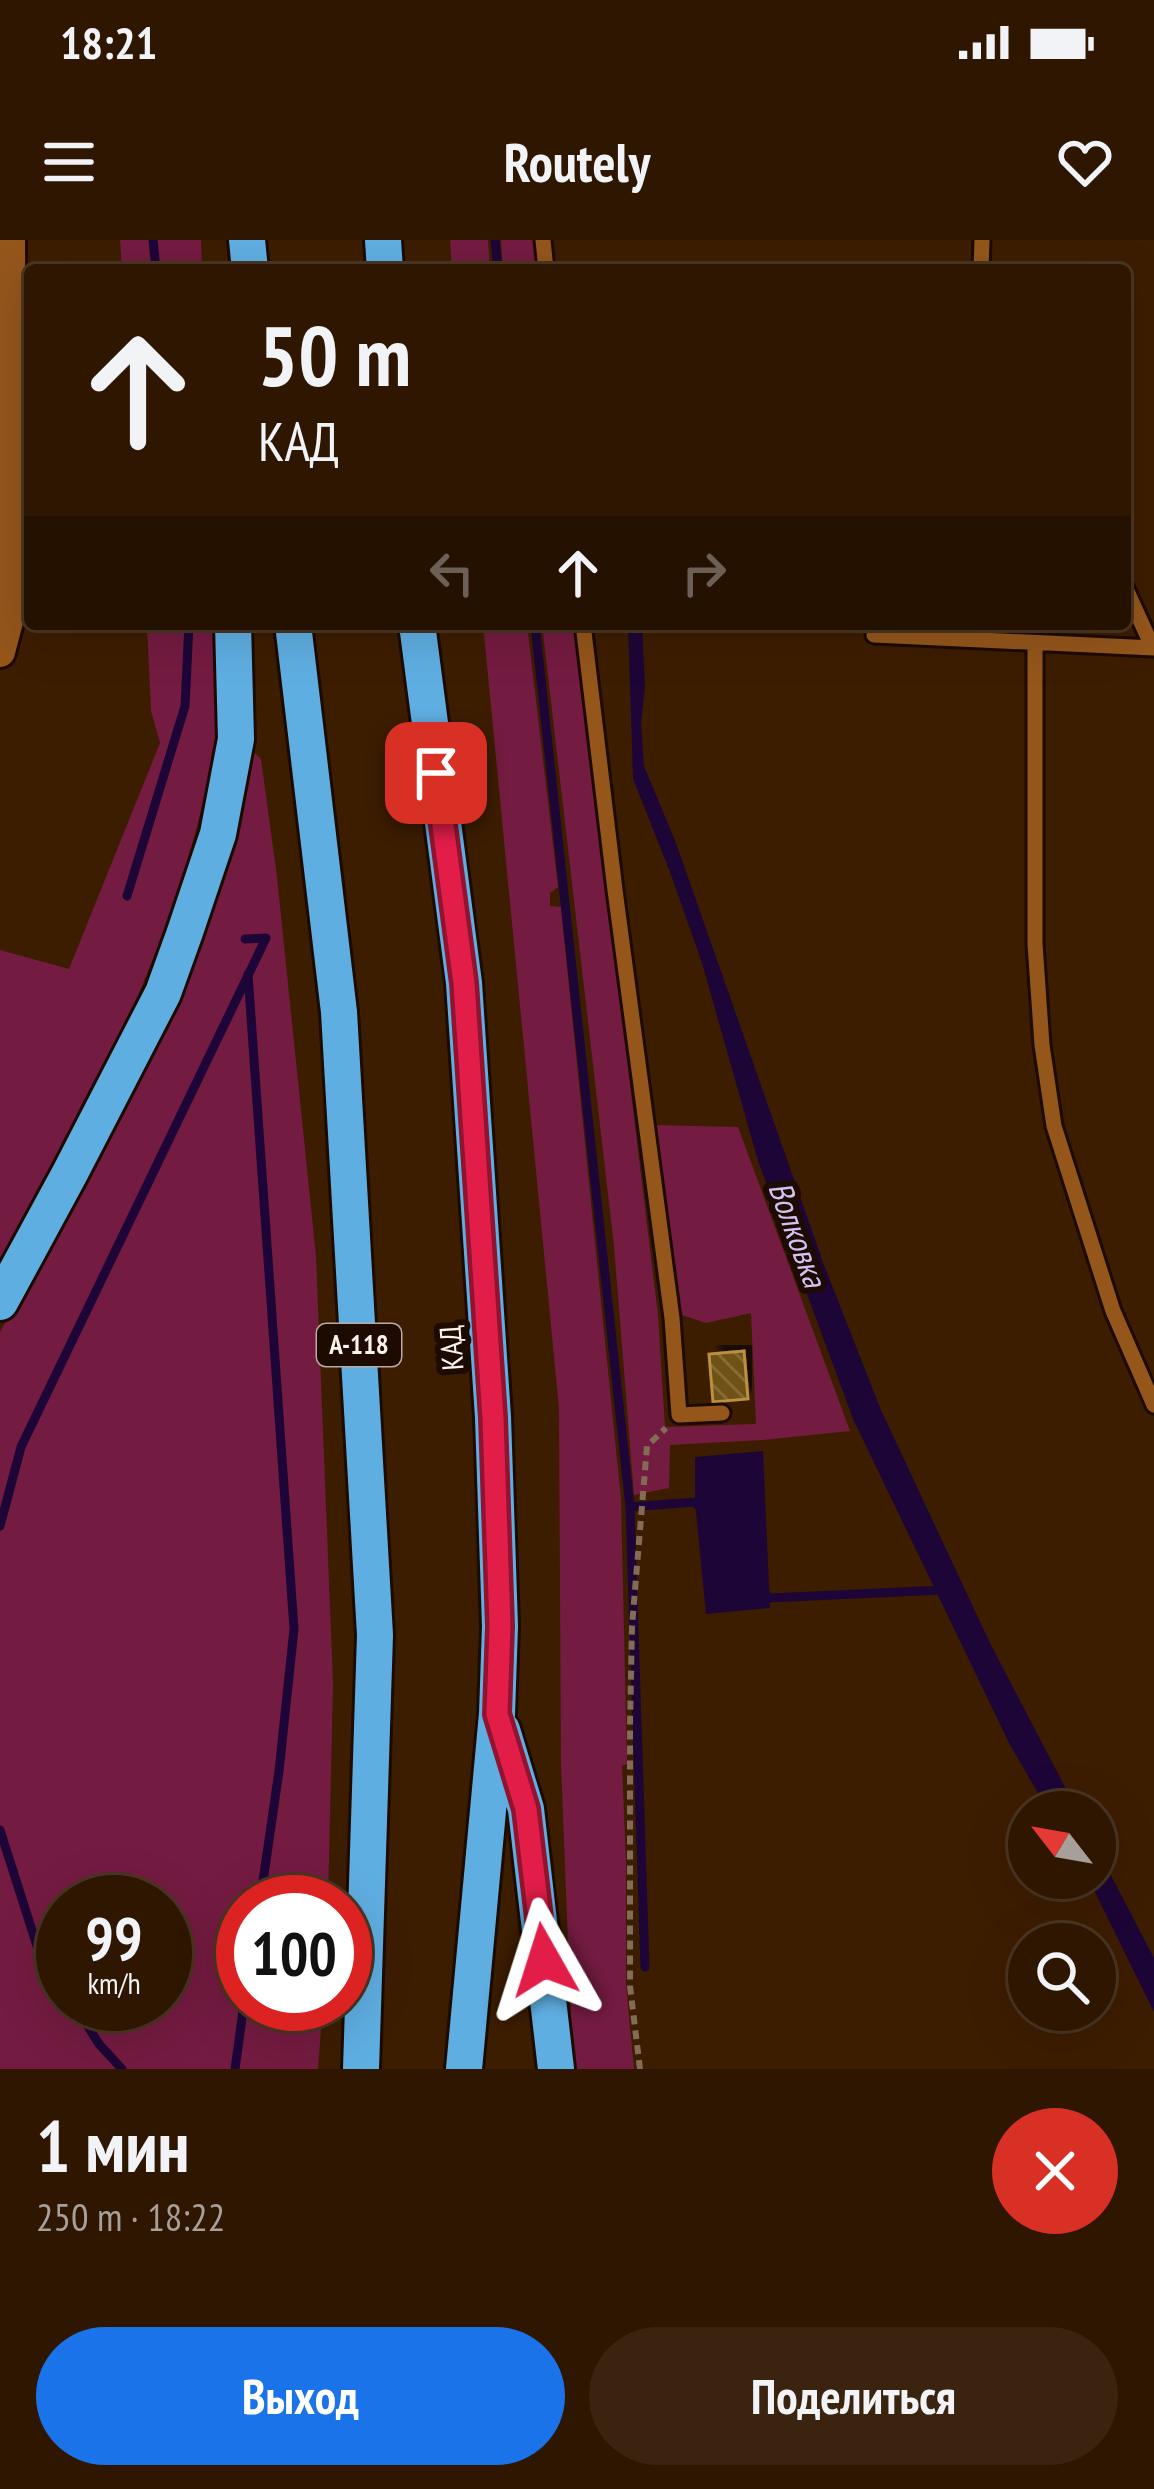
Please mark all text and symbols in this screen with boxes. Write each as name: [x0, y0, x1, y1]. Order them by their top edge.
text: 18:21: [60, 13, 157, 71]
text: Routely: [504, 127, 650, 197]
icon: menu: [36, 129, 102, 195]
icon: heart: [1052, 129, 1118, 195]
text: 50 m: [258, 300, 411, 409]
icon: ahead: [60, 312, 216, 468]
text: КАД: [258, 406, 339, 476]
icon: left: [419, 540, 485, 606]
icon: ahead: [545, 540, 611, 606]
icon: right: [671, 540, 737, 606]
pin: [385, 722, 487, 824]
icon: arrive: [403, 740, 469, 806]
water label: Волковка: [760, 1175, 838, 1294]
road number: А-118: [317, 1324, 401, 1366]
street label: КАД: [429, 1324, 472, 1372]
north arrow: [1008, 1791, 1116, 1899]
map controls: [1008, 1791, 1116, 2031]
speed limit sign: 100: [216, 1875, 372, 2031]
position arrow: [481, 1897, 607, 2023]
text: 99: [85, 1899, 143, 1977]
button: search: [1008, 1923, 1116, 2031]
text: km/h: [87, 1963, 141, 2002]
text: 1 мин: [36, 2099, 190, 2192]
button: close: [992, 2108, 1118, 2234]
text: 250 m · 18:22: [36, 2191, 225, 2242]
button: Выход: [36, 2327, 565, 2465]
button: Поделиться: [589, 2327, 1118, 2465]

